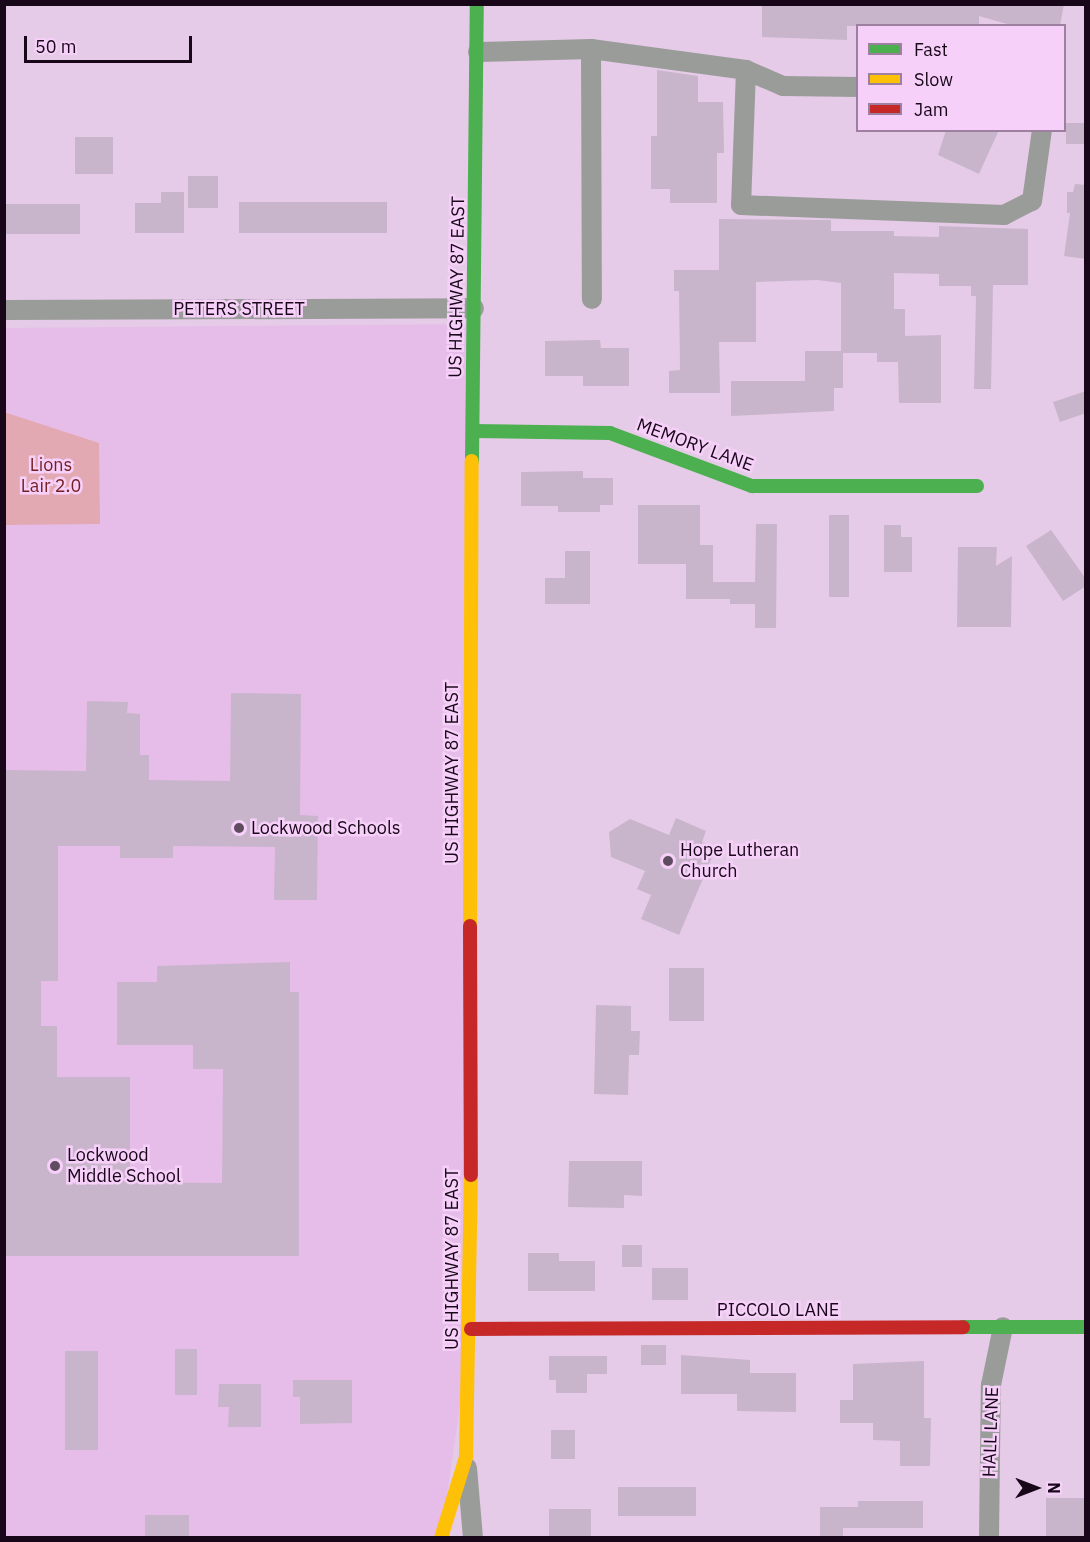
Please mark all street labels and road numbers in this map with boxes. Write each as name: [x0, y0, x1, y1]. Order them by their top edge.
street label: US HIGHWAY 87 EAST: [445, 196, 469, 378]
street label: PETERS STREET: [173, 298, 305, 320]
street label: MEMORY LANE: [634, 414, 756, 476]
street label: US HIGHWAY 87 EAST: [441, 682, 463, 864]
street label: US HIGHWAY 87 EAST: [441, 1168, 463, 1350]
street label: PICCOLO LANE: [717, 1299, 839, 1321]
street label: HALL LANE: [979, 1386, 1003, 1478]

